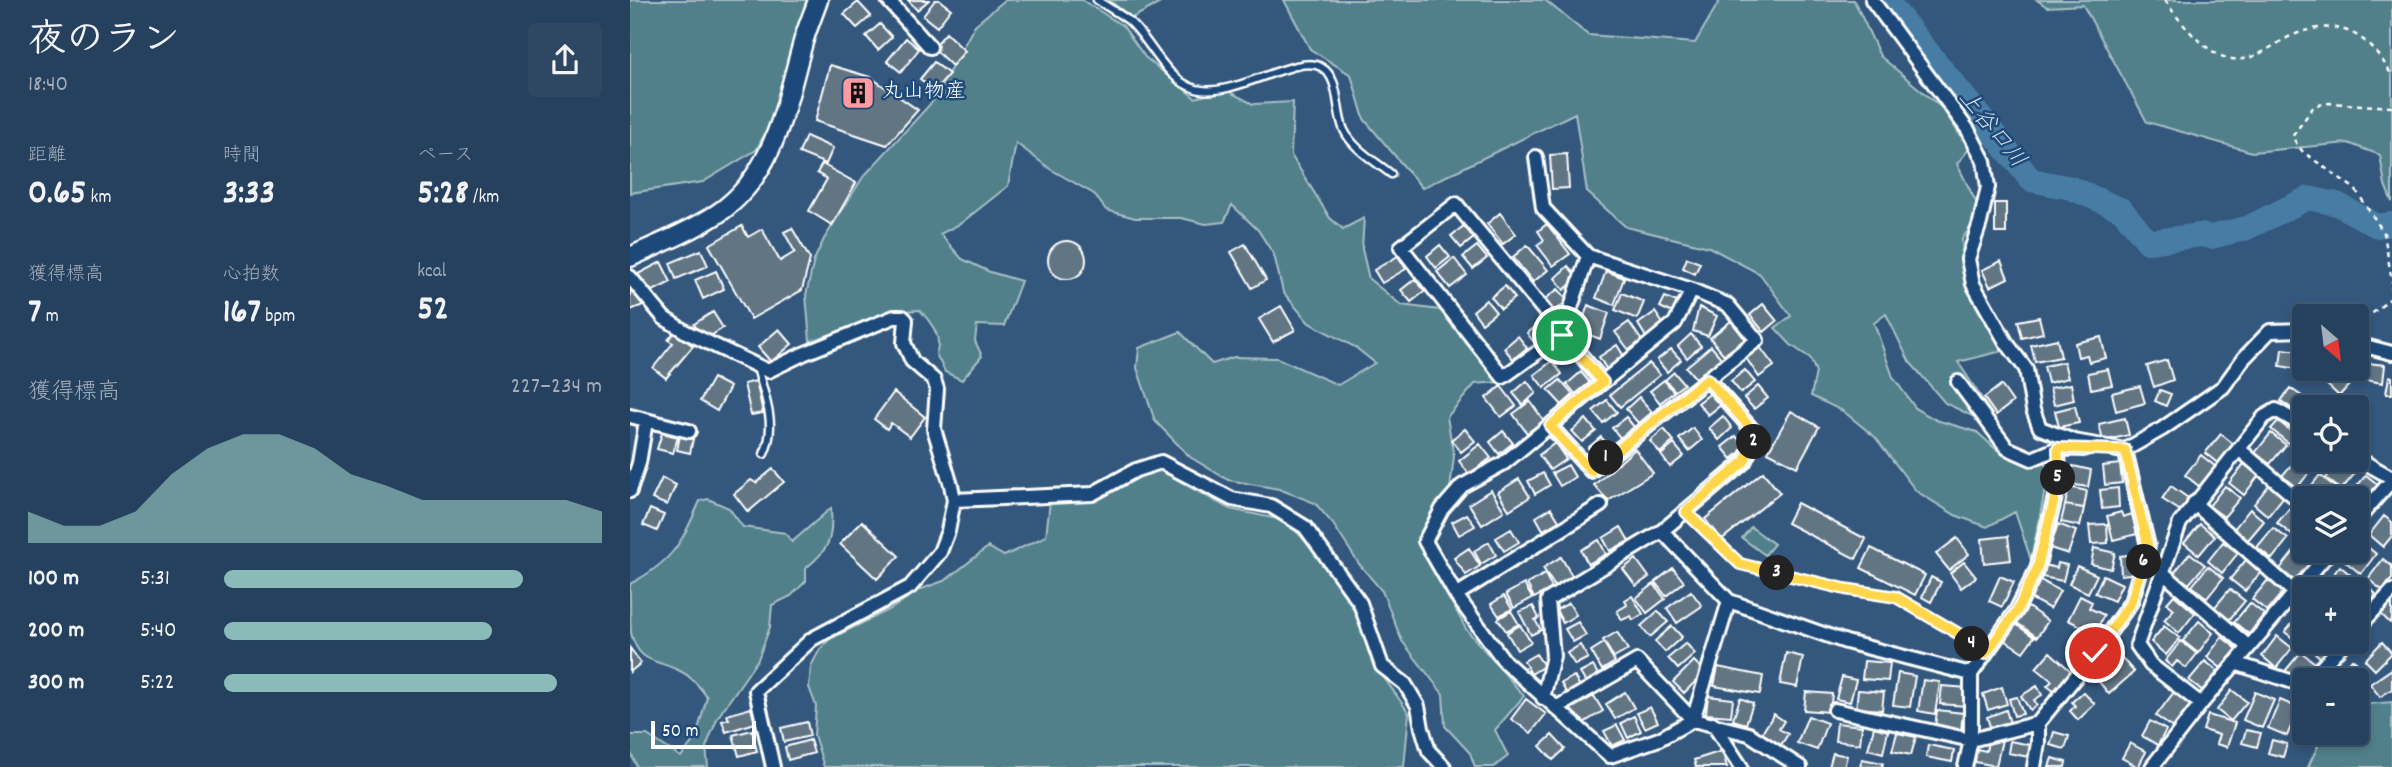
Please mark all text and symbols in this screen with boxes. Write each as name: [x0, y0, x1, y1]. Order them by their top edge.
text: 夜のラン: [28, 15, 180, 70]
button: share: [528, 23, 602, 97]
text: 18:40: [28, 69, 68, 102]
building icon: 丸山物産: [839, 74, 877, 112]
place label: 丸山物産: [882, 78, 966, 108]
water label: 上谷口川: [1949, 84, 2033, 176]
text: 距離: [28, 143, 66, 170]
text: 時間: [223, 143, 261, 170]
text: ペース: [417, 143, 473, 170]
text: 0.65: [28, 170, 86, 220]
text: 3:33: [223, 170, 275, 220]
text: 5:28: [417, 170, 469, 220]
text: km: [86, 185, 111, 212]
text: /km: [469, 185, 499, 212]
text: kcal: [417, 259, 446, 286]
text: 獲得標高: [28, 262, 104, 289]
text: 心拍数: [223, 262, 280, 289]
text: 52: [417, 286, 449, 336]
text: 7: [28, 289, 41, 339]
text: 167: [223, 289, 261, 339]
text: m: [41, 304, 59, 331]
text: bpm: [261, 304, 295, 331]
north arrow: [2292, 304, 2370, 382]
map controls: [2292, 304, 2369, 745]
pin: [1532, 305, 1592, 365]
icon: arrive: [1543, 316, 1581, 354]
text: 227–234 m: [511, 371, 602, 404]
text: 獲得標高: [28, 377, 120, 410]
button: locate: [2292, 395, 2369, 472]
pin: 2: [1736, 424, 1772, 460]
text: 2: [1749, 428, 1758, 455]
pin: 1: [1588, 440, 1623, 476]
text: 1: [1603, 444, 1608, 471]
pin: 5: [2040, 461, 2076, 496]
text: 5: [2053, 464, 2062, 491]
button: layers: [2292, 486, 2369, 563]
pin: 6: [2126, 544, 2162, 580]
text: 6: [2139, 548, 2148, 575]
pin: 3: [1760, 556, 1794, 590]
text: 3: [1772, 559, 1781, 586]
text: 100 m: [28, 563, 79, 596]
text: 5:31: [140, 563, 170, 596]
button: +: [2292, 577, 2369, 654]
text: 200 m: [28, 615, 84, 648]
text: 5:40: [140, 615, 177, 648]
pin: [2065, 623, 2125, 683]
pin: 4: [1954, 626, 1990, 662]
text: 4: [1968, 630, 1975, 657]
icon: check: [2076, 634, 2114, 672]
text: 300 m: [28, 667, 84, 700]
text: 5:22: [140, 667, 175, 700]
button: −: [2292, 668, 2369, 745]
scale bar: [651, 718, 756, 750]
text: 50 m: [662, 719, 699, 746]

